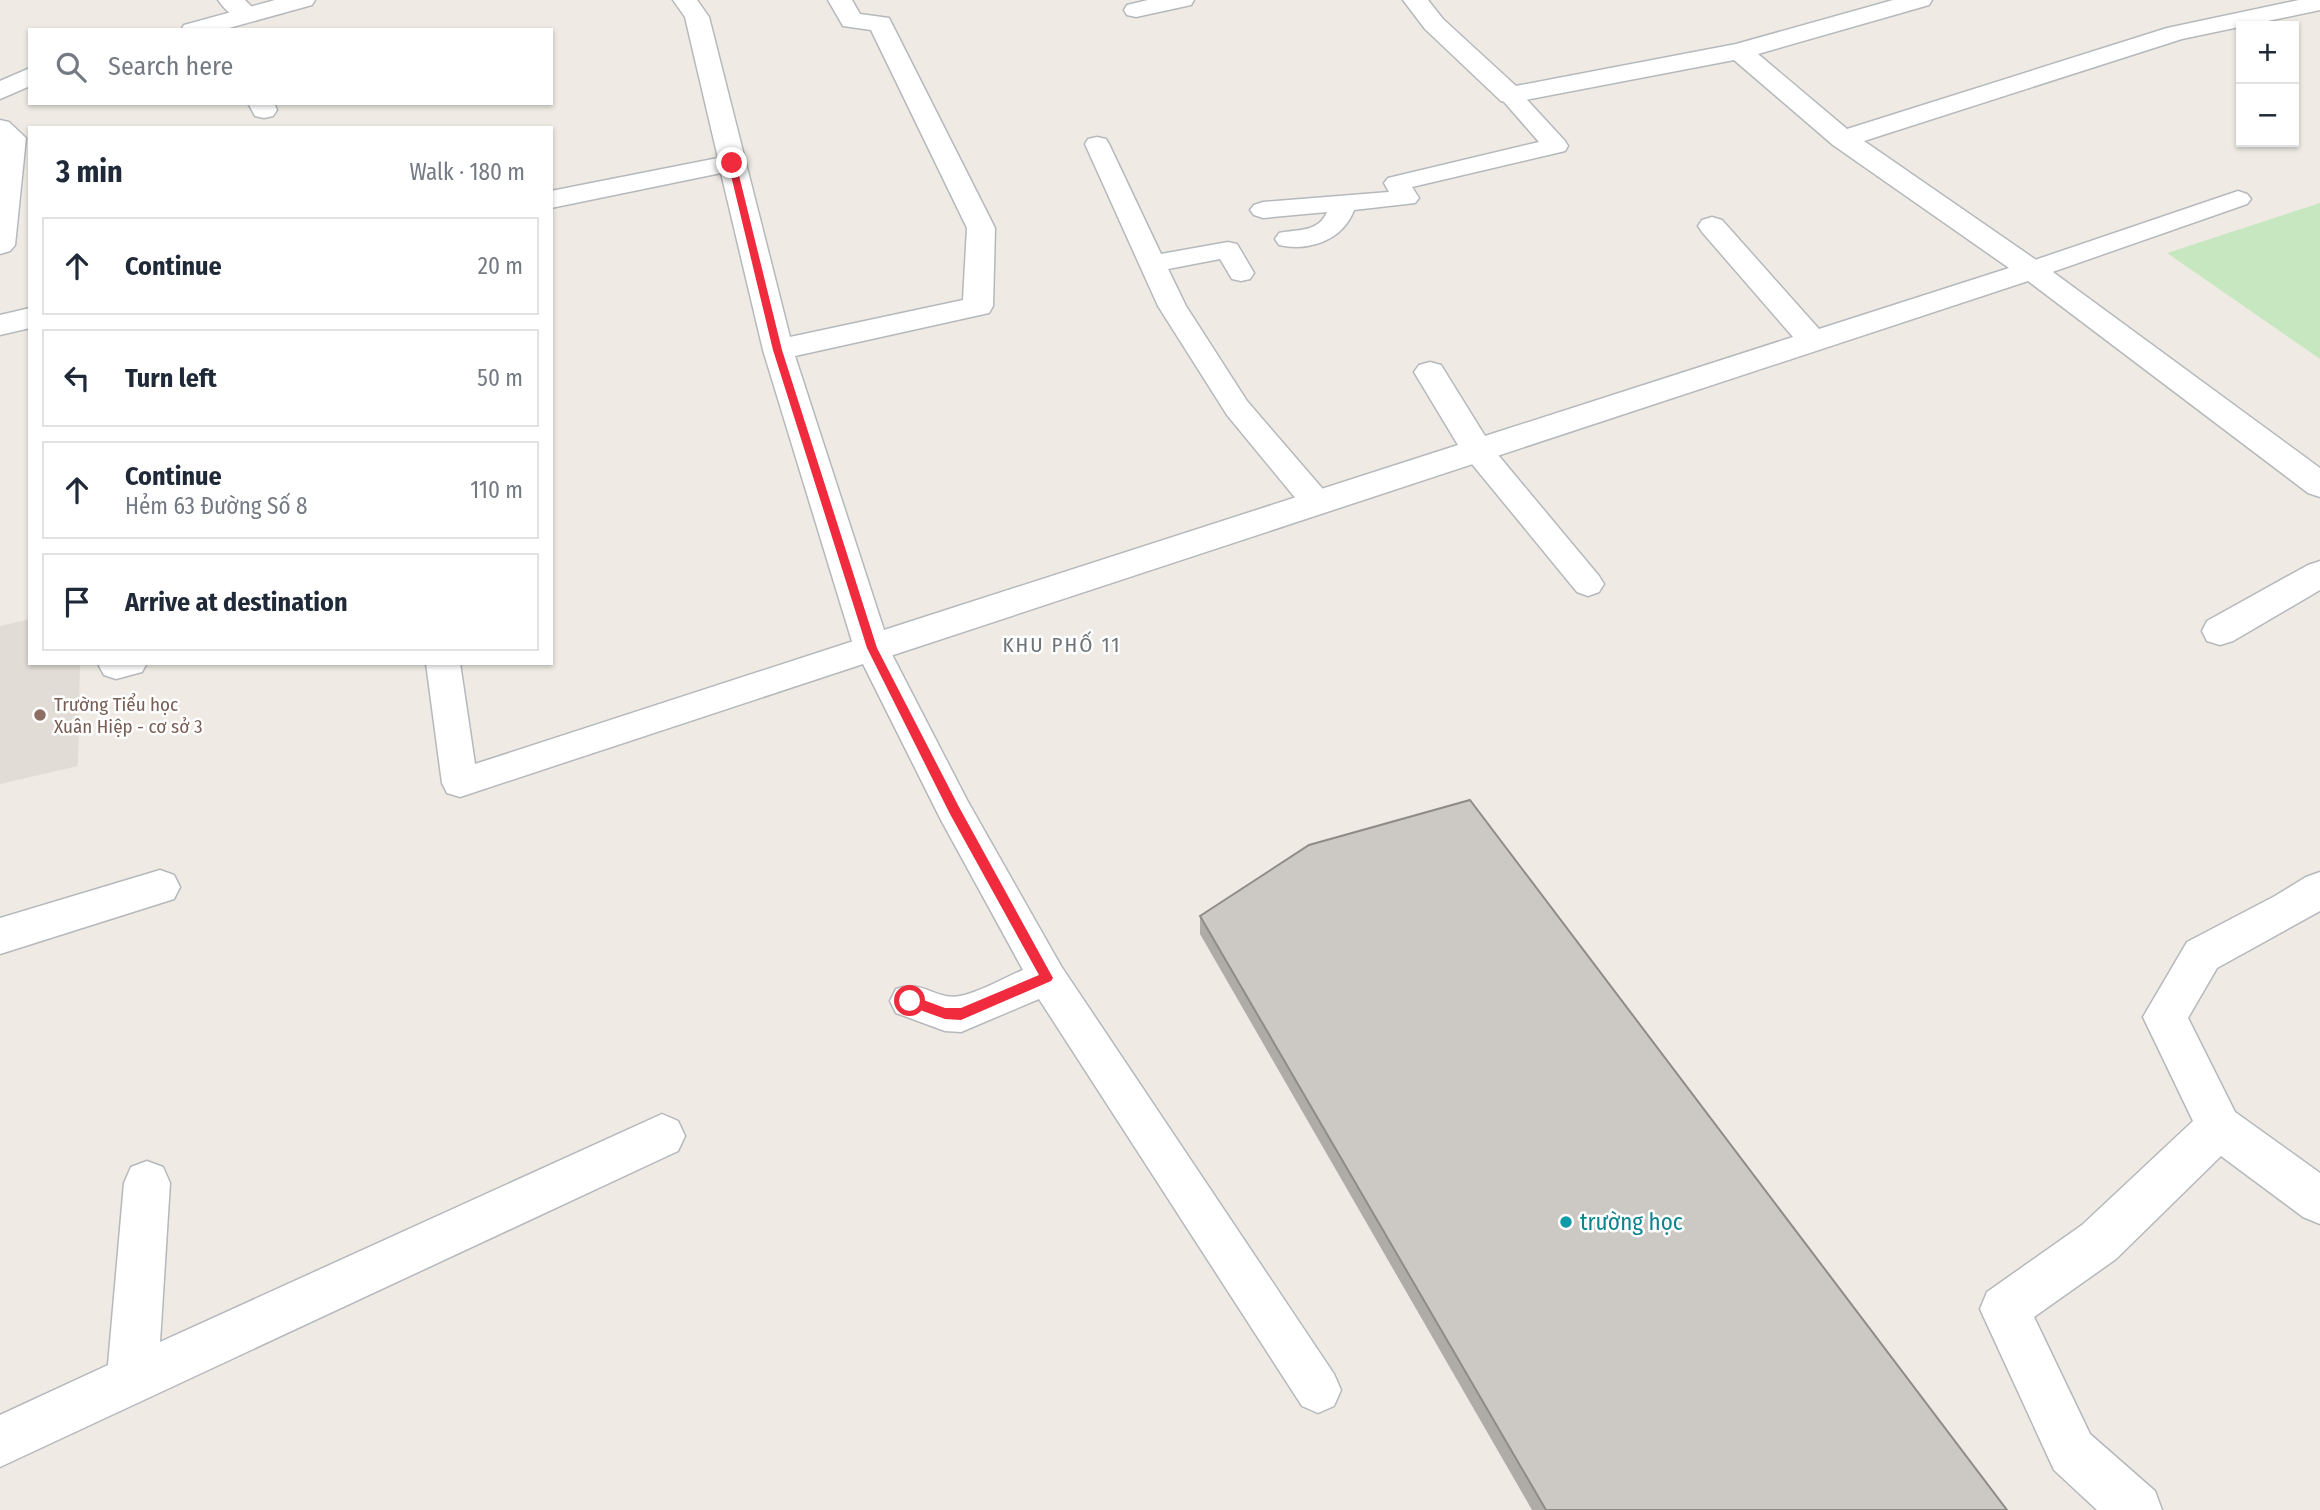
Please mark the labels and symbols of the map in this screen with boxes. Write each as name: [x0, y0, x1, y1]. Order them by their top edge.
route end: [716, 147, 747, 178]
district label: KHU PHỐ 11: [1002, 631, 1122, 658]
place label: Trường Tiểu học Xuân Hiệp - cơ sở 3: [54, 693, 203, 738]
marker: Trường Tiểu học Xuân Hiệp - cơ sở 3: [32, 707, 48, 723]
route start: [894, 985, 925, 1016]
place label: trường học: [1580, 1208, 1683, 1236]
marker: trường học: [1558, 1214, 1574, 1230]

